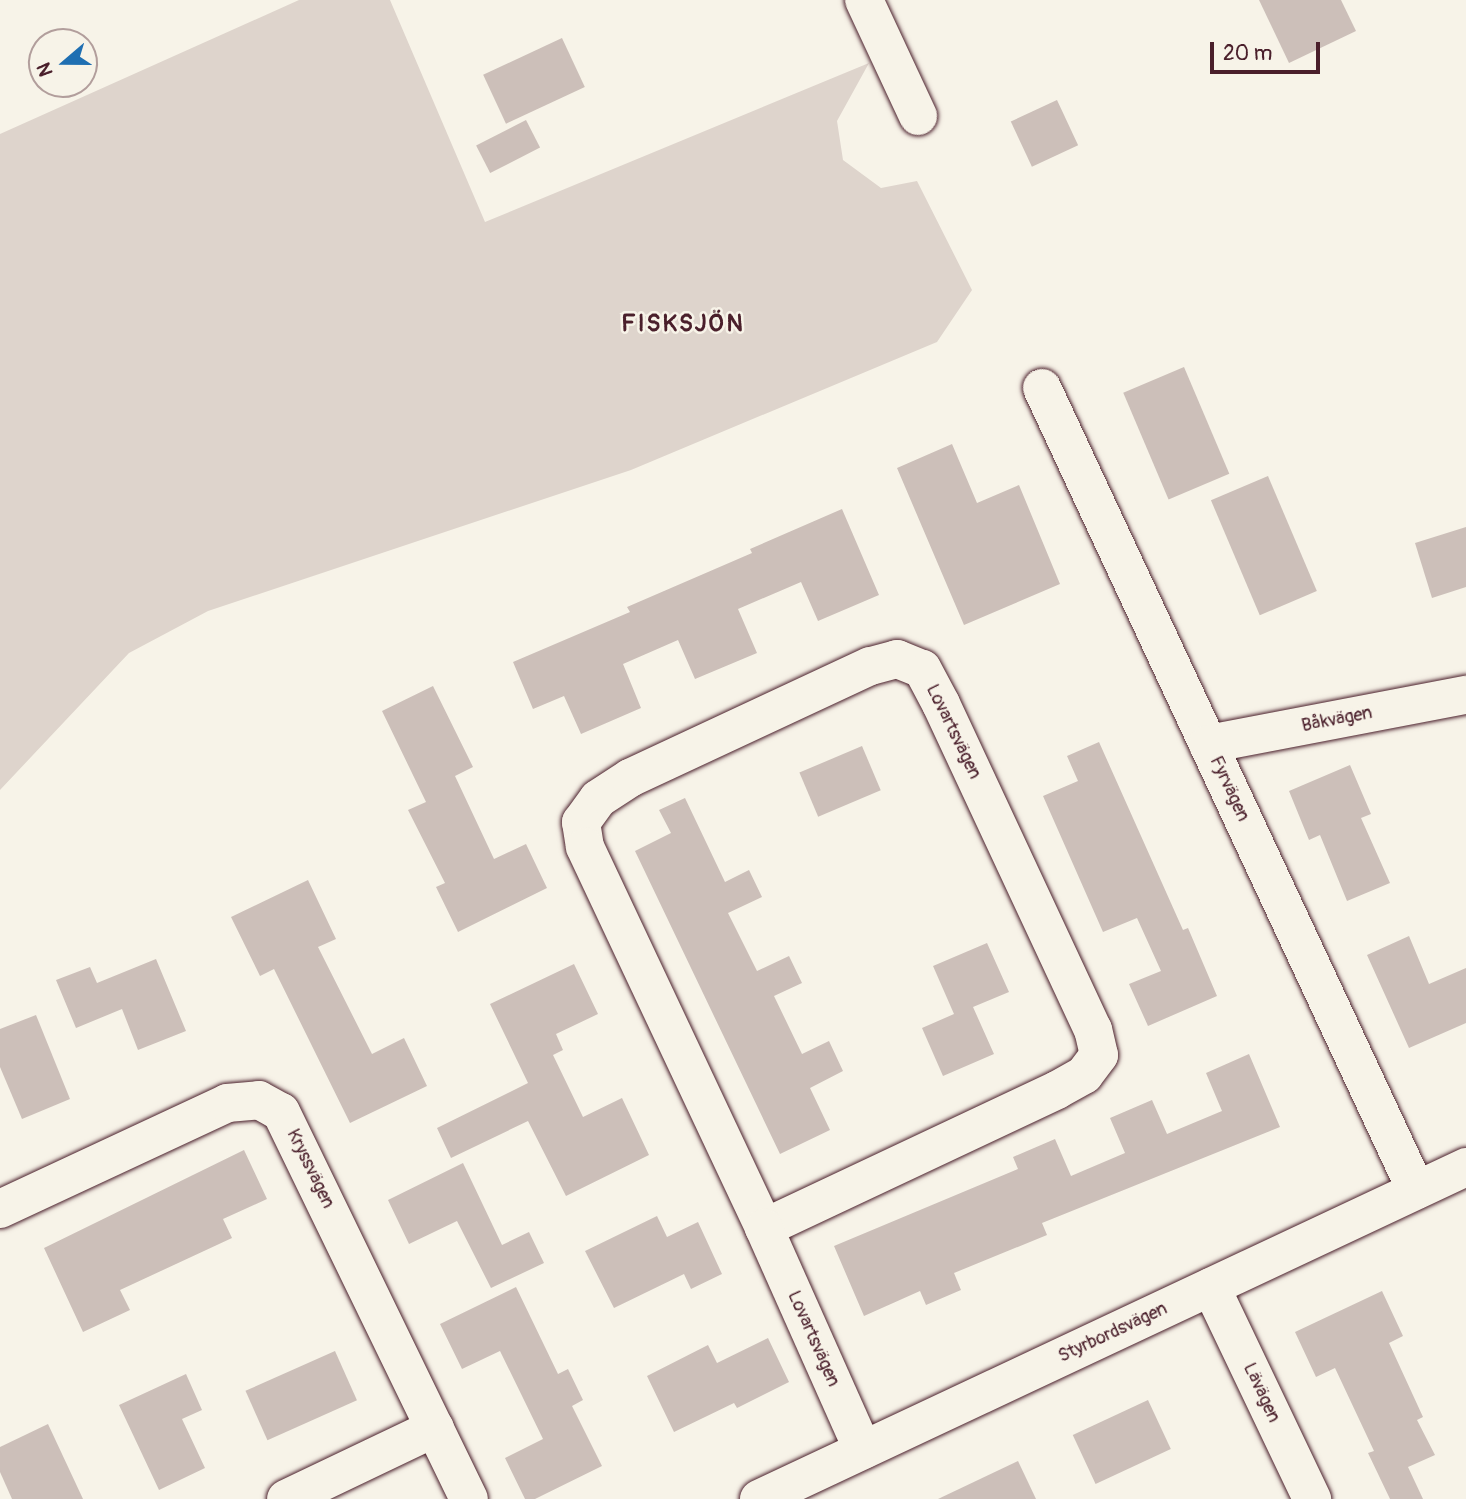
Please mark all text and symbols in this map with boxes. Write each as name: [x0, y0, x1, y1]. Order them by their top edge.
north arrow: [28, 28, 98, 98]
scale bar: [1214, 28, 1324, 72]
text: 20 m: [1223, 40, 1272, 67]
text: N: [32, 59, 59, 80]
district label: FISKSJÖN: [622, 310, 744, 338]
street label: Lovartsvägen: [921, 681, 985, 783]
street label: Båkvägen: [1300, 703, 1374, 737]
street label: Fyrvägen: [1205, 753, 1253, 825]
street label: Kryssvägen: [282, 1126, 338, 1212]
street label: Lovartsvägen: [782, 1288, 844, 1390]
street label: Styrbordsvägen: [1055, 1298, 1171, 1368]
street label: Lävägen: [1238, 1360, 1284, 1426]

